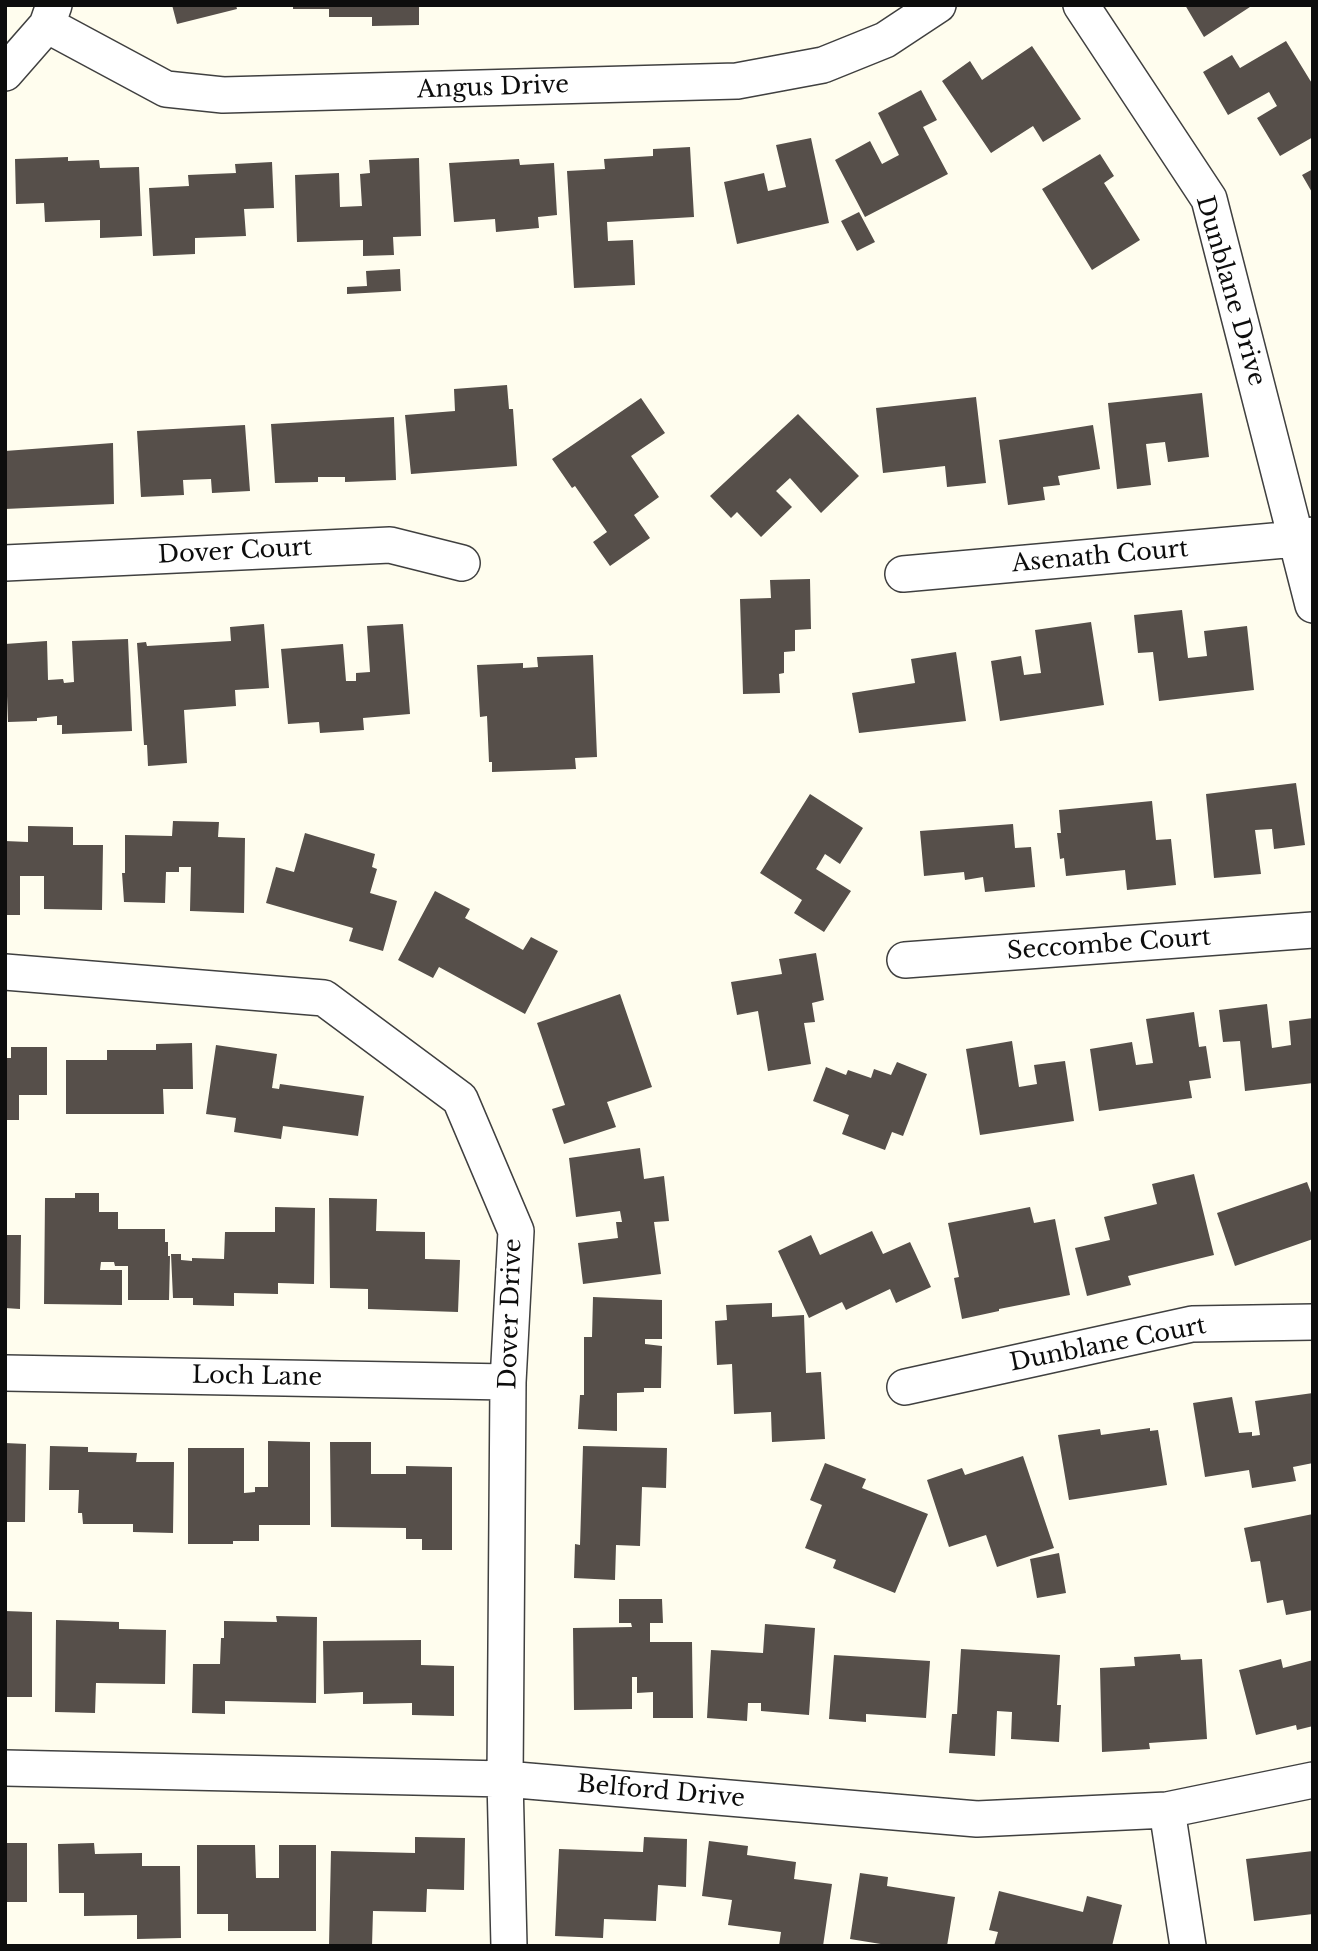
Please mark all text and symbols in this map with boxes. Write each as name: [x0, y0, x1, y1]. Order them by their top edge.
street label: Angus Drive: [417, 71, 569, 105]
street label: Dunblane Drive: [1189, 193, 1271, 389]
street label: Dover Court: [157, 534, 313, 570]
street label: Asenath Court: [1011, 535, 1189, 579]
street label: Seccombe Court: [1006, 924, 1212, 966]
street label: Dover Drive: [494, 1238, 528, 1390]
street label: Dunblane Court: [1007, 1312, 1209, 1378]
street label: Loch Lane: [192, 1361, 322, 1393]
street label: Belford Drive: [576, 1770, 746, 1814]

